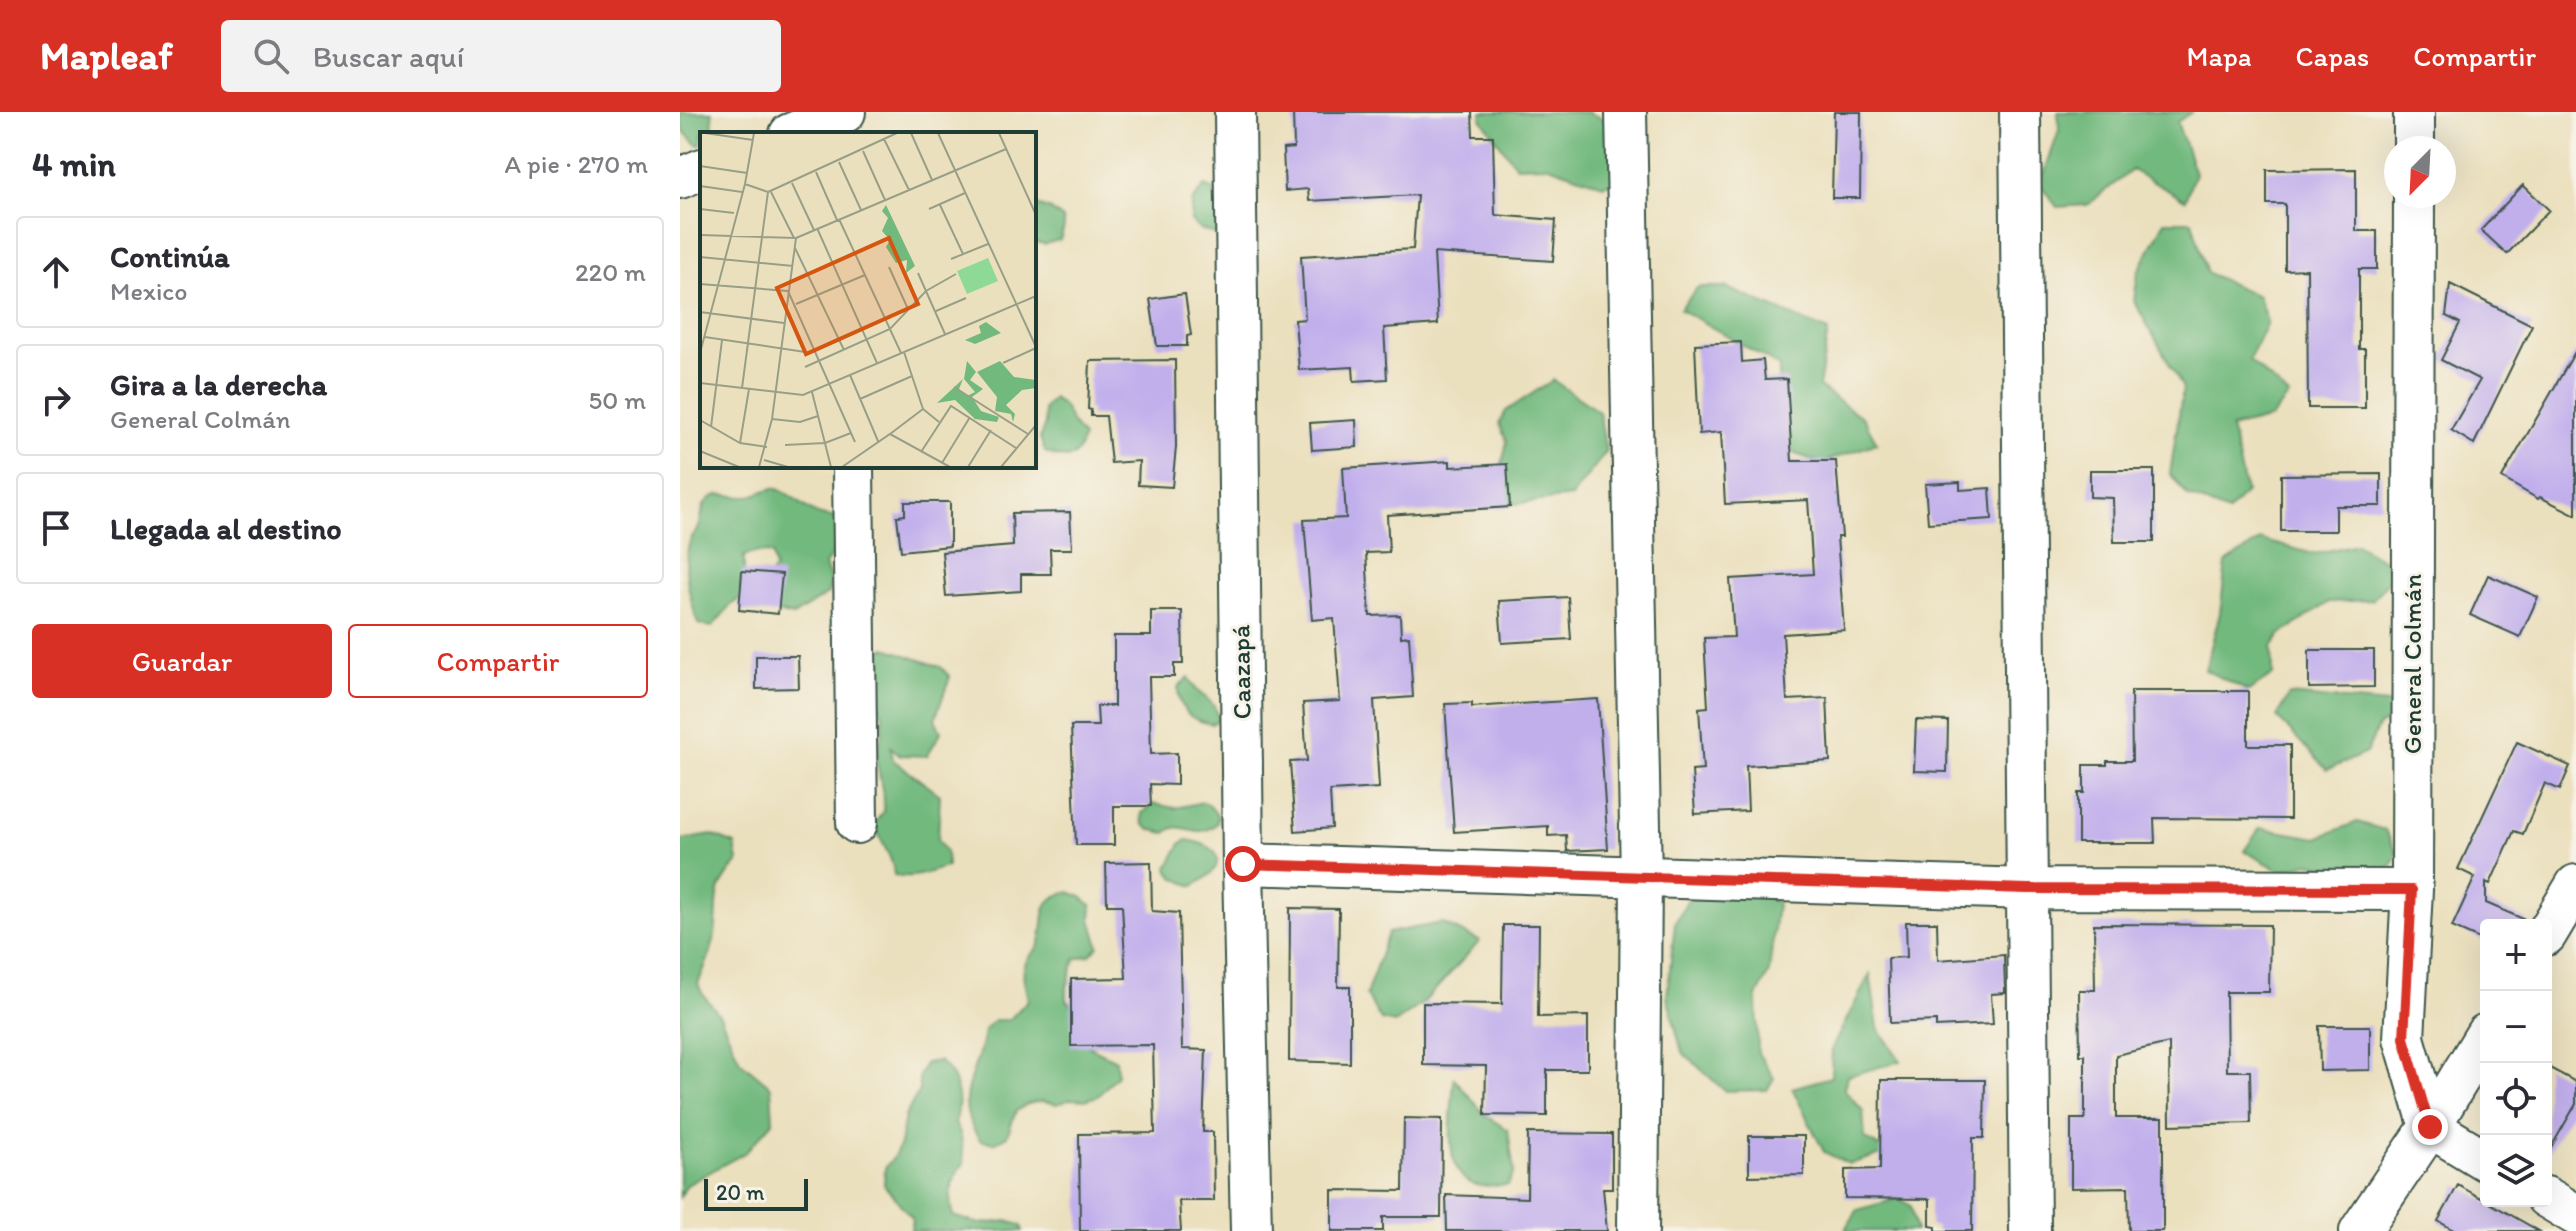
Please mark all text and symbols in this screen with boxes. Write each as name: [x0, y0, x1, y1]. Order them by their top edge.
search box: [221, 20, 781, 92]
text: Mapleaf: [40, 33, 173, 79]
icon: search: [249, 34, 293, 78]
text: Buscar aquí: [313, 38, 464, 75]
text: Mapa: [2186, 39, 2252, 73]
text: Capas: [2296, 39, 2369, 73]
text: Compartir: [2413, 39, 2536, 73]
inset map: [700, 132, 1036, 468]
north arrow: [2384, 136, 2456, 208]
text: 4 min: [32, 144, 116, 185]
text: A pie · 270 m: [505, 148, 648, 180]
text: Continúa: [110, 238, 230, 275]
icon: ahead: [34, 250, 78, 294]
text: 220 m: [575, 256, 646, 288]
text: Mexico: [110, 275, 187, 307]
text: Gira a la derecha: [110, 366, 327, 403]
icon: right: [34, 378, 78, 422]
text: 50 m: [589, 384, 646, 416]
text: General Colmán: [110, 403, 291, 435]
icon: arrive: [34, 506, 78, 550]
text: Llegada al destino: [110, 510, 342, 547]
street label: General Colmán: [2396, 573, 2428, 754]
button: Guardar: [32, 624, 332, 698]
button: Compartir: [348, 624, 648, 698]
street label: Caazapá: [1224, 624, 1258, 720]
route start: [1225, 846, 1261, 882]
map controls: [2480, 919, 2552, 1207]
button: +: [2480, 919, 2552, 991]
button: −: [2480, 991, 2552, 1063]
button: locate: [2480, 1063, 2552, 1135]
route end: [2412, 1109, 2448, 1145]
button: layers: [2480, 1135, 2552, 1207]
scale bar: [704, 1175, 808, 1211]
text: 20 m: [716, 1179, 765, 1206]

